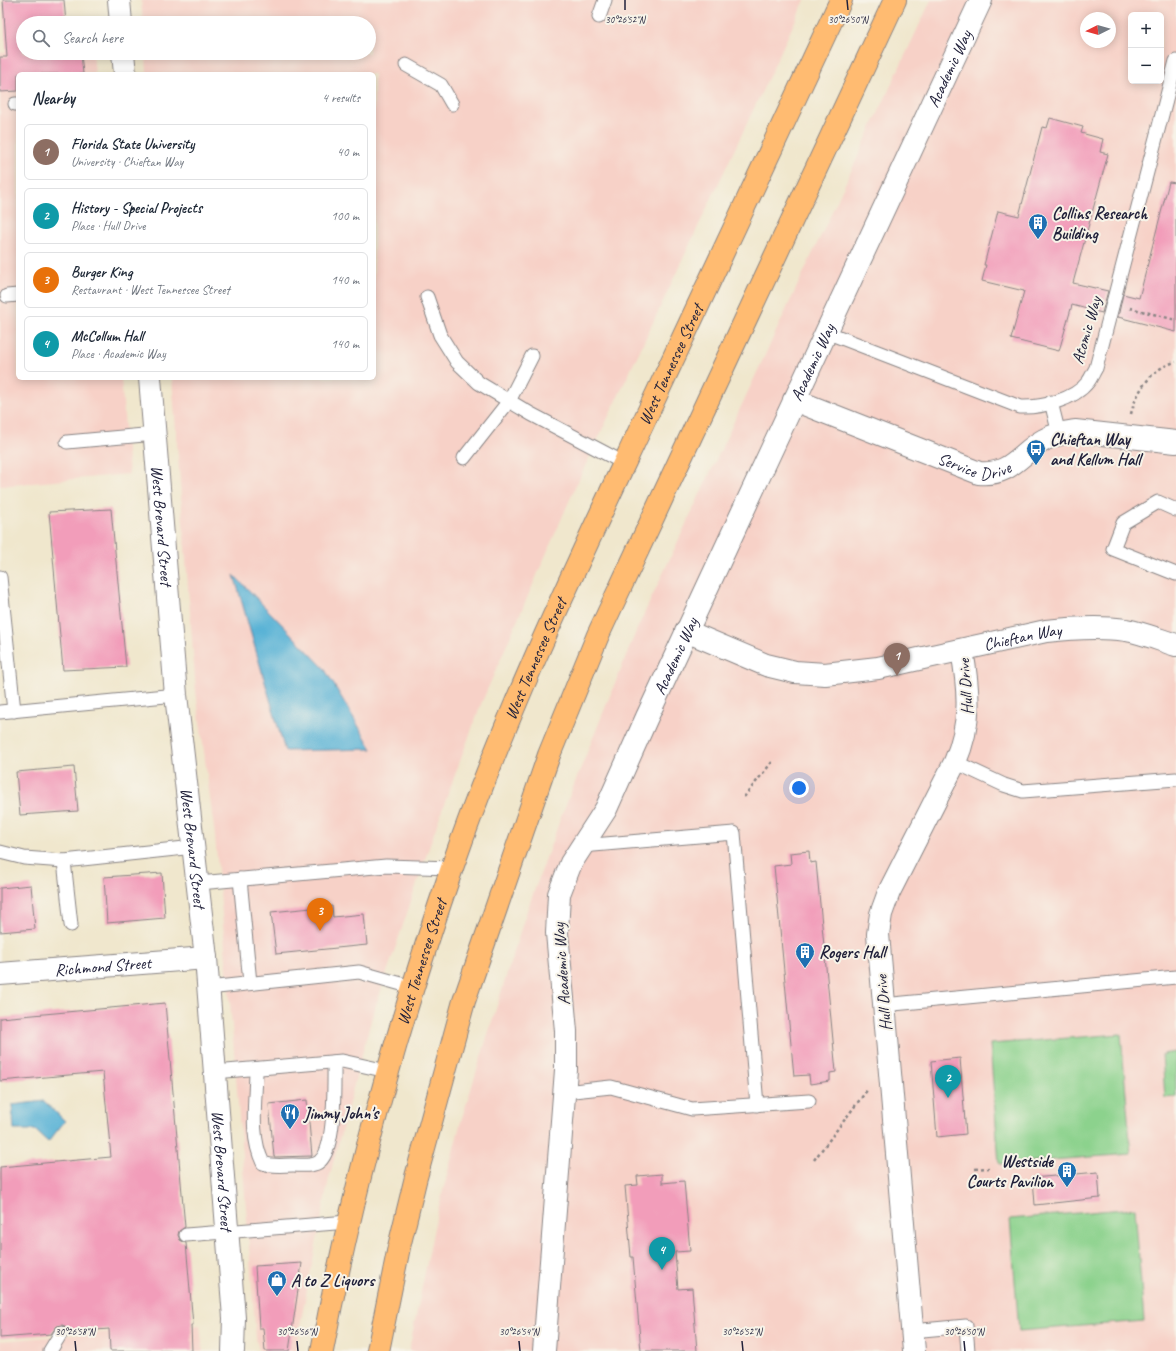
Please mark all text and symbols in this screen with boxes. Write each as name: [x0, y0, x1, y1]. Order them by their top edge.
north arrow: [1080, 12, 1116, 48]
map controls: [1128, 12, 1164, 84]
button: +: [1128, 12, 1164, 48]
text: 30°26'52"N: [605, 13, 647, 26]
text: 30°26'50"N: [828, 13, 870, 26]
search box: [16, 16, 376, 60]
street label: Academic Way: [923, 26, 977, 111]
icon: search: [30, 27, 52, 49]
text: Search here: [62, 29, 123, 48]
button: −: [1128, 48, 1164, 84]
text: Nearby: [32, 88, 75, 109]
text: 4 results: [322, 90, 360, 106]
text: Florida State University: [71, 135, 194, 154]
text: 1: [43, 144, 49, 160]
text: 40 m: [337, 144, 359, 160]
text: University · Chieftan Way: [71, 154, 183, 170]
text: History - Special Projects: [71, 199, 202, 218]
place label: Collins Research Building: [1052, 203, 1148, 244]
text: 2: [43, 208, 49, 224]
text: 100 m: [331, 208, 359, 224]
building icon: Collins Research Building: [1027, 212, 1049, 240]
text: Place · Hull Drive: [71, 218, 146, 234]
text: Burger King: [71, 263, 132, 282]
text: 3: [43, 272, 49, 288]
text: 140 m: [331, 272, 359, 288]
text: Restaurant · West Tennessee Street: [71, 282, 230, 298]
street label: Atomic Way: [1067, 293, 1106, 366]
street label: West Tennessee Street: [634, 299, 709, 428]
street label: Academic Way: [786, 319, 840, 404]
text: McCollum Hall: [71, 327, 143, 346]
text: 4: [43, 336, 49, 352]
text: 140 m: [331, 336, 359, 352]
text: Place · Academic Way: [71, 346, 166, 362]
place label: Chieftan Way and Kellum Hall: [1050, 429, 1144, 470]
bus stop icon: Chieftan Way and Kellum Hall: [1025, 438, 1047, 466]
street label: Service Drive: [935, 448, 1016, 484]
street label: West Brevard Street: [146, 465, 177, 589]
street label: West Tennessee Street: [500, 593, 572, 723]
street label: Academic Way: [649, 613, 703, 698]
street label: Chieftan Way: [982, 619, 1063, 655]
pin: 1: [884, 643, 910, 676]
street label: Hull Drive: [953, 657, 978, 716]
your location: [789, 778, 809, 798]
street label: West Brevard Street: [176, 787, 210, 911]
street label: West Tennessee Street: [392, 894, 452, 1027]
pin: 3: [307, 898, 333, 931]
street label: Academic Way: [548, 921, 575, 1006]
building icon: Rogers Hall: [794, 941, 816, 969]
place label: Rogers Hall: [819, 942, 888, 963]
street label: Richmond Street: [54, 952, 154, 981]
street label: Hull Drive: [870, 973, 896, 1032]
pin: 2: [935, 1065, 961, 1098]
restaurant icon: Jimmy John's: [279, 1102, 301, 1130]
place label: Jimmy John's: [303, 1103, 380, 1124]
street label: West Brevard Street: [207, 1110, 237, 1234]
place label: Westside Courts Pavilion: [967, 1151, 1054, 1192]
building icon: Westside Courts Pavilion: [1056, 1160, 1078, 1188]
pin: 4: [649, 1237, 675, 1270]
shop icon: A to Z Liquors: [266, 1269, 288, 1297]
place label: A to Z Liquors: [291, 1270, 376, 1291]
text: 30°26'58"N: [55, 1325, 97, 1338]
text: 30°26'56"N: [277, 1325, 319, 1338]
text: 30°26'54"N: [499, 1325, 541, 1338]
text: 30°26'52"N: [722, 1325, 764, 1338]
text: 30°26'50"N: [944, 1325, 986, 1338]

